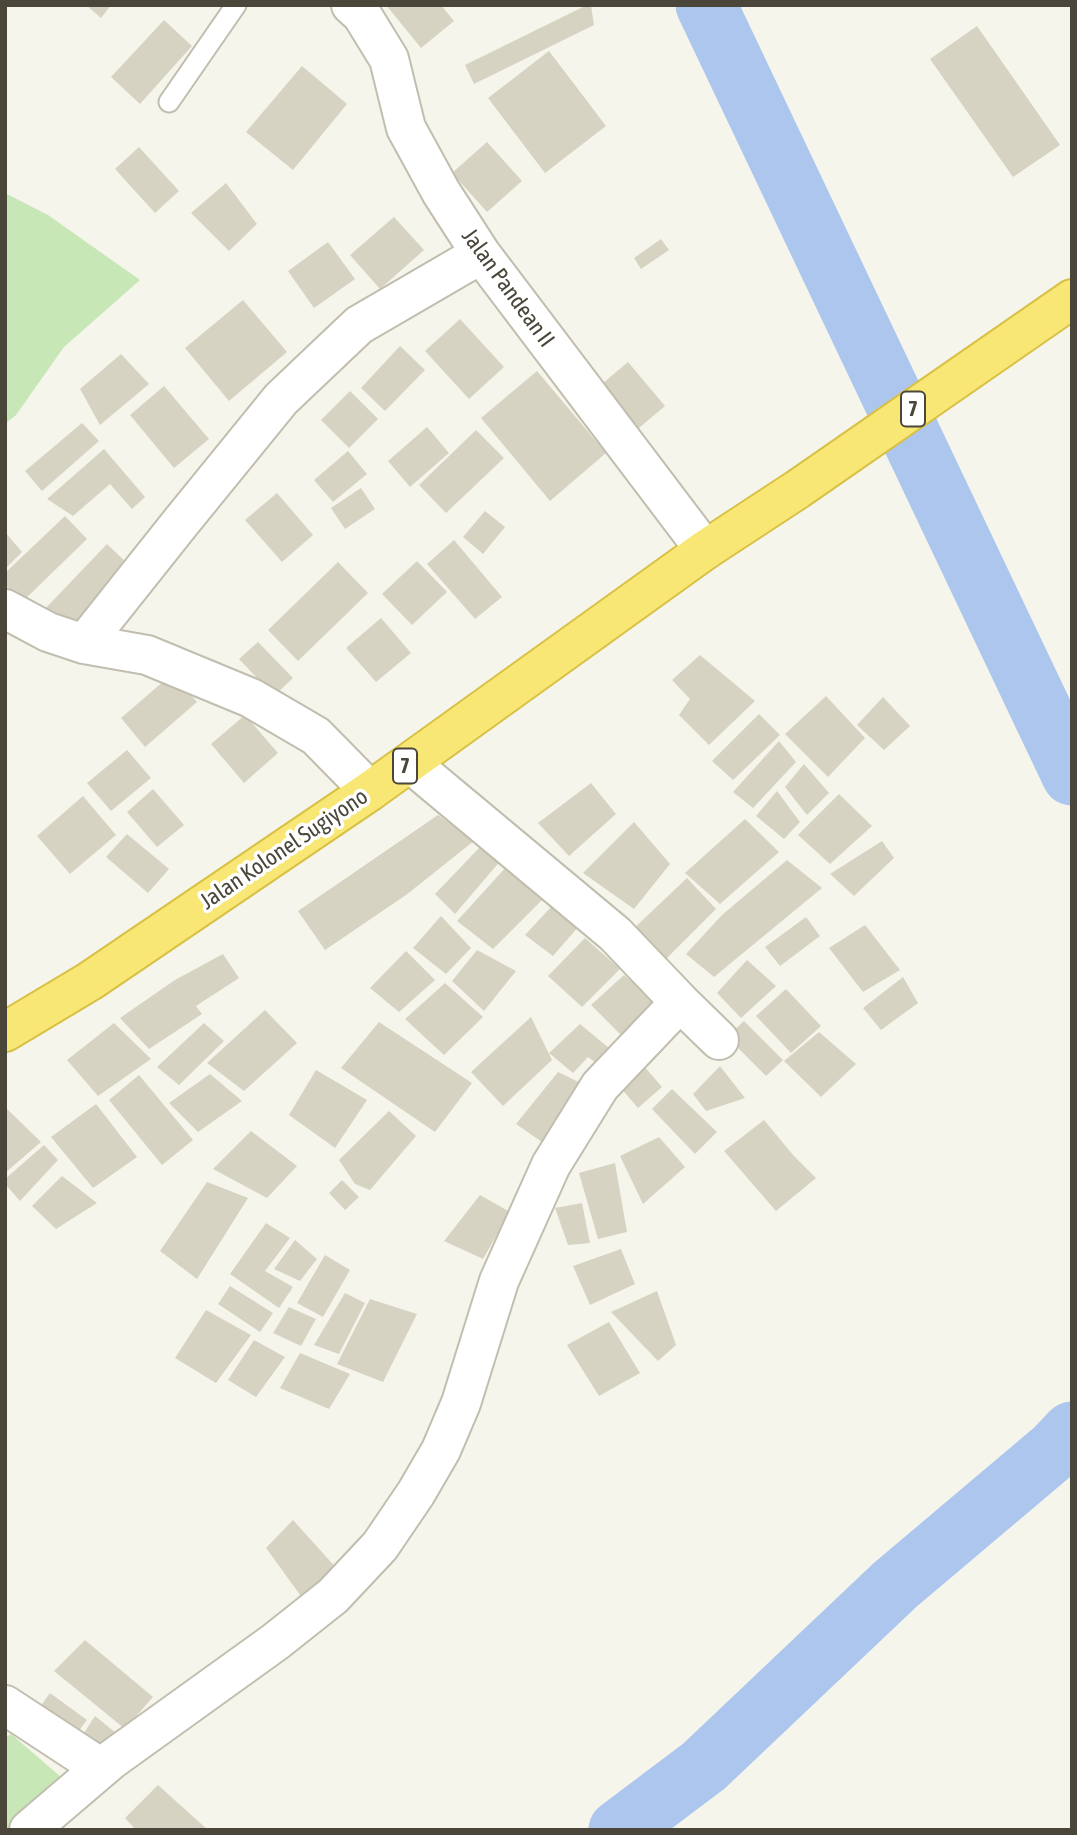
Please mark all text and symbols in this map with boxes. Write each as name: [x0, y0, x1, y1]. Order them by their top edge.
street label: Jalan Pandean II: [456, 223, 560, 353]
road number: 7: [901, 392, 925, 426]
road number: 7: [393, 748, 417, 784]
street label: Jalan Kolonel Sugiyono: [195, 783, 373, 915]

